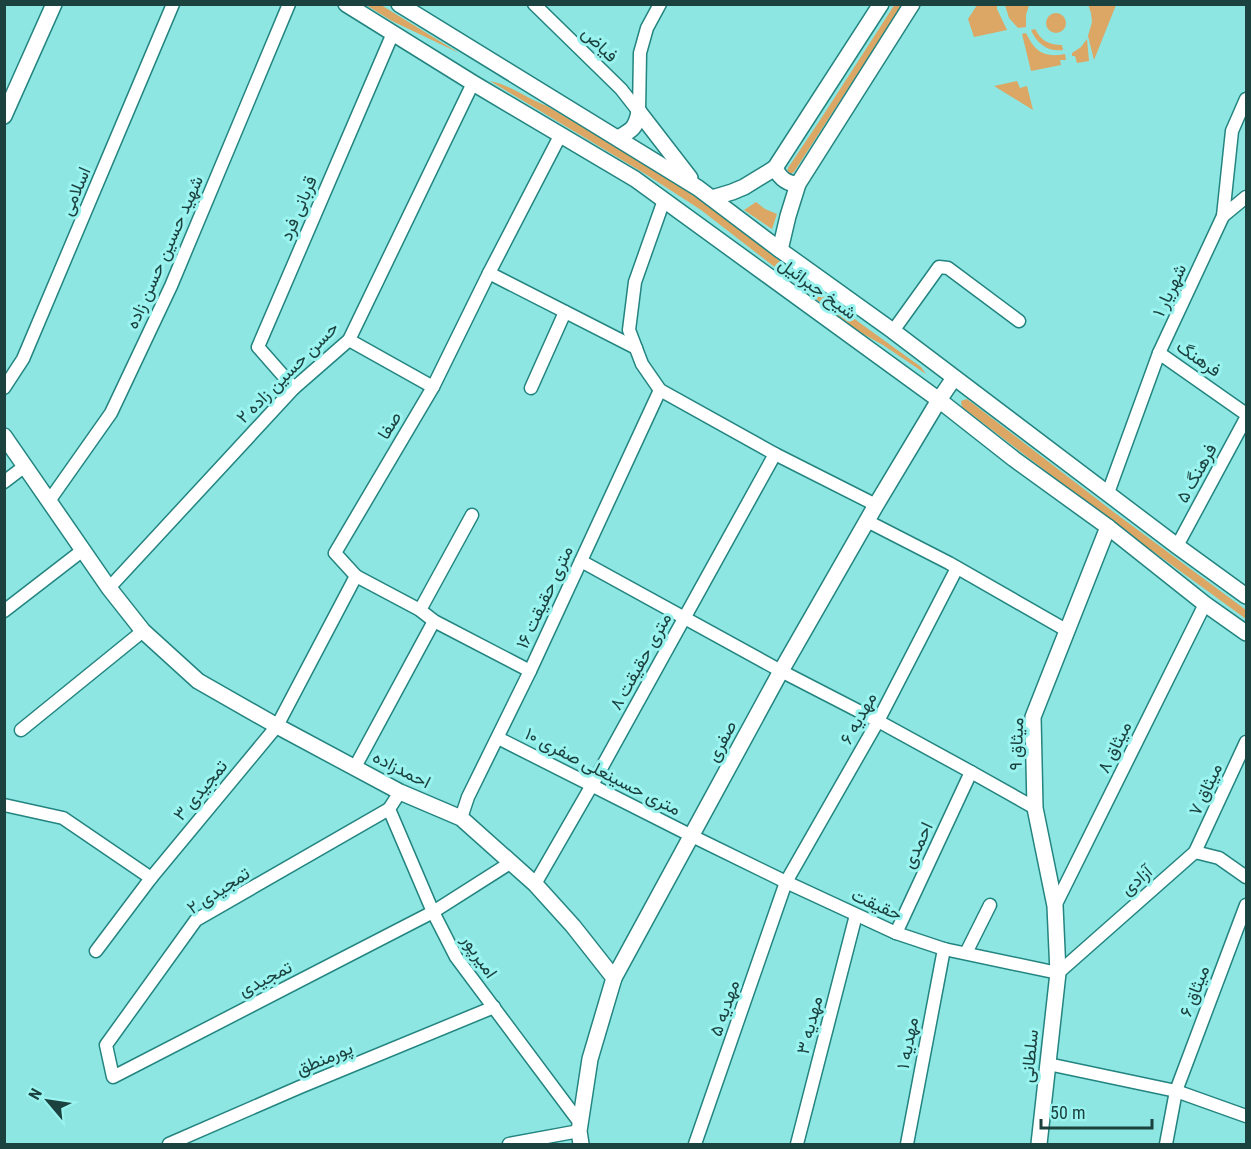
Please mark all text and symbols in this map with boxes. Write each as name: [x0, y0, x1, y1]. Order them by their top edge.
street label: فیاض: [577, 22, 622, 67]
street label: اسلامی: [55, 163, 96, 219]
street label: شهید حسین حسن زاده: [121, 172, 208, 332]
street label: قربانی فرد: [275, 173, 322, 244]
street label: شیخ جبرائیل: [774, 253, 861, 325]
street label: شهریار ۱: [1148, 260, 1191, 320]
street label: حسن حسین زاده ۲: [232, 317, 343, 428]
street label: فرهنگ: [1172, 335, 1225, 382]
street label: صفا: [373, 407, 405, 443]
street label: فرهنگ ۵: [1171, 440, 1222, 507]
street label: ۱۶ متری حقیقت: [511, 542, 578, 652]
street label: ۸ متری حقیقت: [605, 609, 676, 714]
street label: مهدیه ۶: [835, 688, 882, 748]
street label: صفری: [701, 717, 741, 766]
street label: میثاق ۹: [1005, 717, 1027, 771]
street label: میثاق ۸: [1093, 718, 1135, 776]
street label: ۱۰ متری حسینعلی صفری: [521, 723, 684, 820]
street label: احمدزاده: [369, 746, 434, 793]
street label: تمجیدی ۳: [169, 755, 232, 825]
street label: میثاق ۷: [1184, 760, 1226, 818]
street label: احمدی: [897, 818, 938, 872]
street label: آزادی: [1116, 860, 1158, 900]
street label: تمجیدی ۲: [183, 862, 254, 919]
street label: حقیقت: [848, 884, 906, 924]
street label: امیرپور: [455, 929, 502, 983]
street label: تمجیدی: [235, 956, 296, 1001]
street label: میثاق ۶: [1175, 962, 1213, 1020]
street label: مهدیه ۵: [705, 977, 744, 1039]
street label: مهدیه ۳: [792, 994, 827, 1056]
street label: مهدیه ۱: [892, 1015, 923, 1071]
street label: سلطانی: [1016, 1028, 1043, 1084]
street label: پورمنطق: [292, 1037, 356, 1081]
north arrow: [18, 1071, 78, 1131]
text: N: [25, 1085, 46, 1103]
scale bar: [1041, 1092, 1152, 1130]
text: 50 m: [1050, 1102, 1085, 1123]

